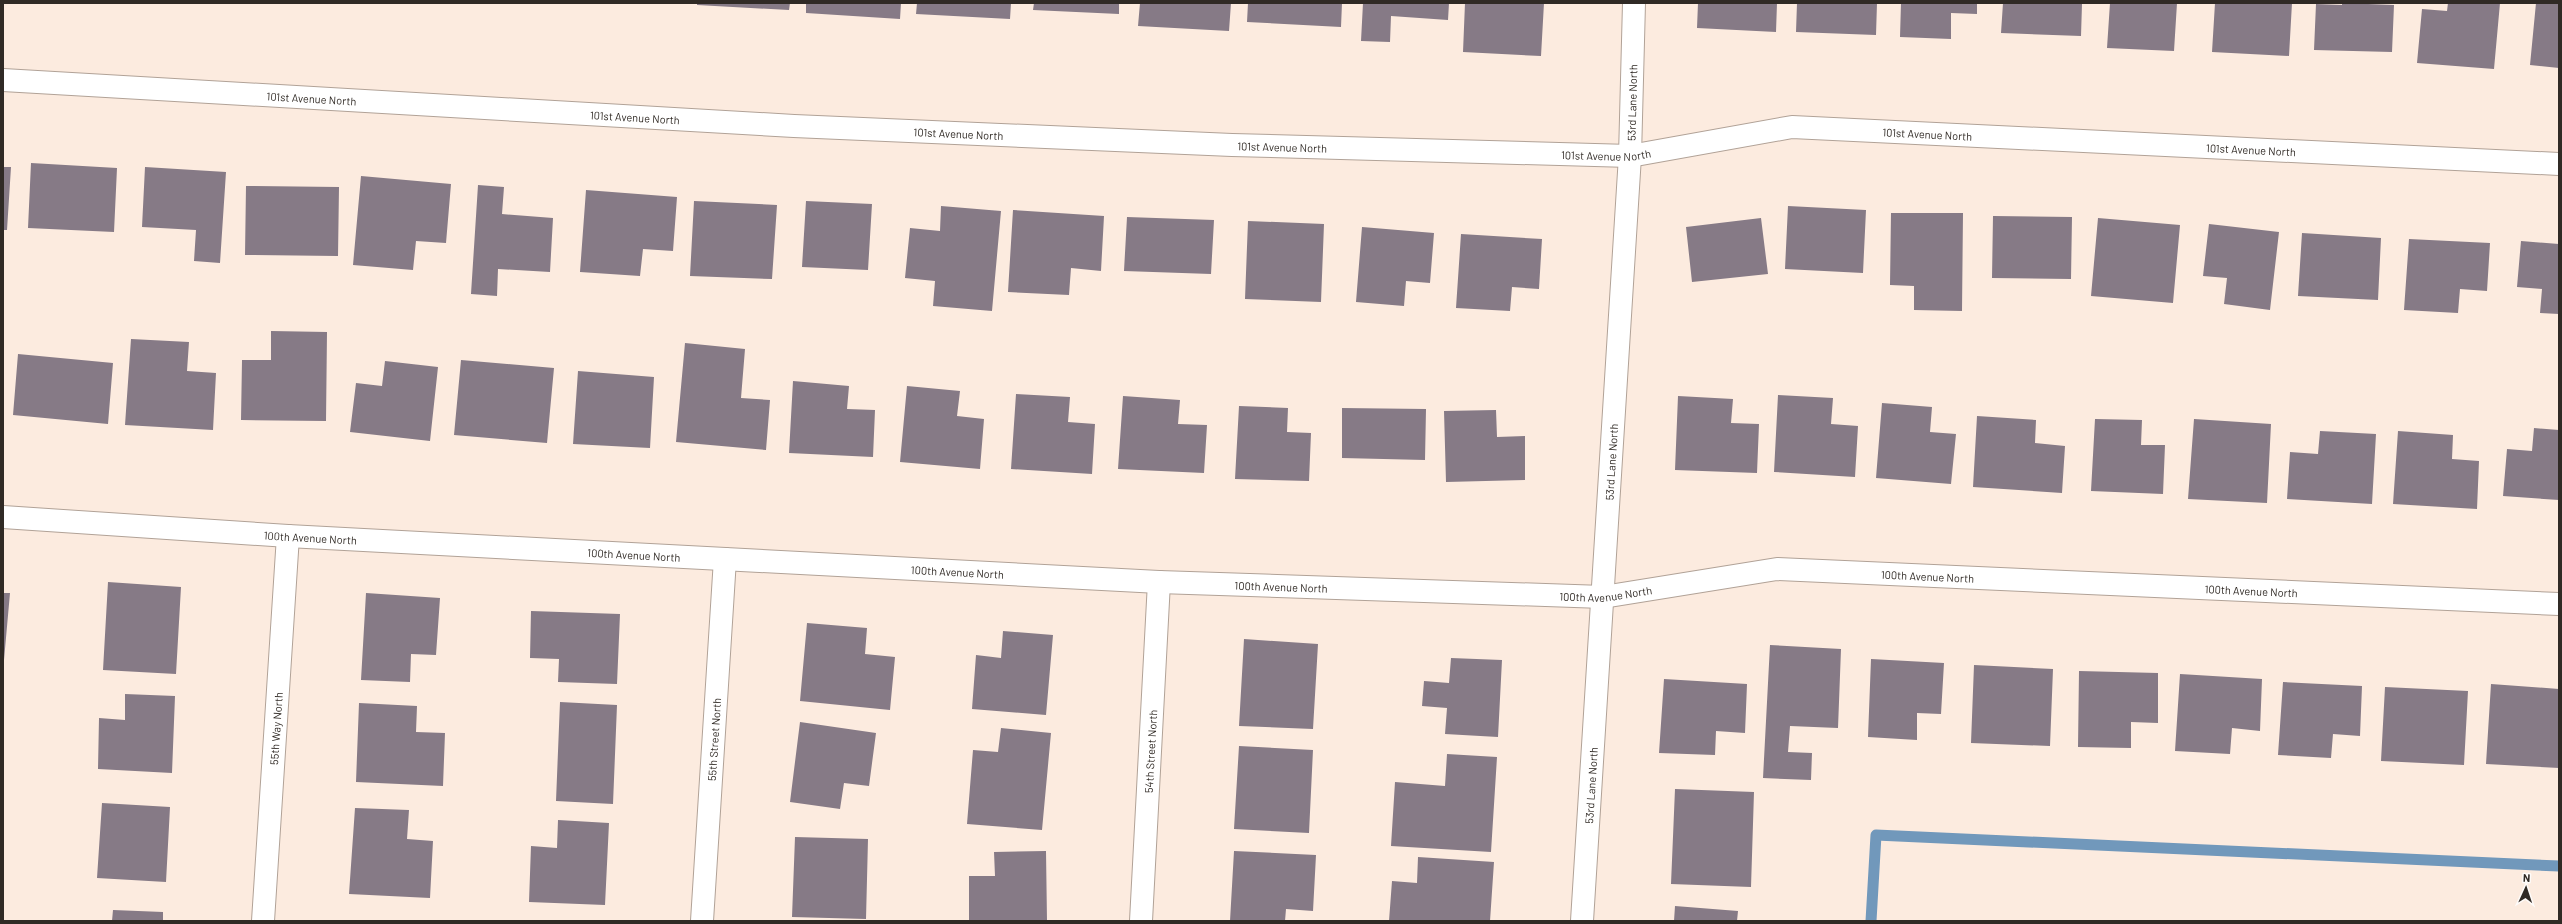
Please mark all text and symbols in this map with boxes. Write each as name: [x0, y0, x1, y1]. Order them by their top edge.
street label: 53rd Lane North: [1624, 64, 1639, 141]
street label: 101st Avenue North: [266, 89, 357, 107]
street label: 101st Avenue North: [590, 108, 680, 126]
street label: 101st Avenue North: [913, 125, 1004, 142]
street label: 101st Avenue North: [1882, 125, 1973, 142]
street label: 101st Avenue North: [1237, 139, 1327, 154]
street label: 101st Avenue North: [2206, 140, 2296, 158]
street label: 101st Avenue North: [1561, 146, 1652, 163]
street label: 53rd Lane North: [1602, 423, 1620, 501]
street label: 100th Avenue North: [263, 528, 357, 546]
street label: 100th Avenue North: [587, 545, 681, 563]
street label: 100th Avenue North: [911, 562, 1004, 580]
street label: 100th Avenue North: [1881, 567, 1974, 584]
street label: 100th Avenue North: [1234, 578, 1328, 594]
street label: 100th Avenue North: [2204, 582, 2298, 599]
street label: 100th Avenue North: [1559, 583, 1653, 604]
street label: 55th Way North: [267, 691, 284, 765]
street label: 55th Street North: [704, 697, 723, 781]
street label: 54th Street North: [1141, 709, 1159, 793]
street label: 53rd Lane North: [1582, 746, 1599, 824]
north arrow: [2506, 868, 2546, 908]
text: N: [2523, 871, 2531, 884]

